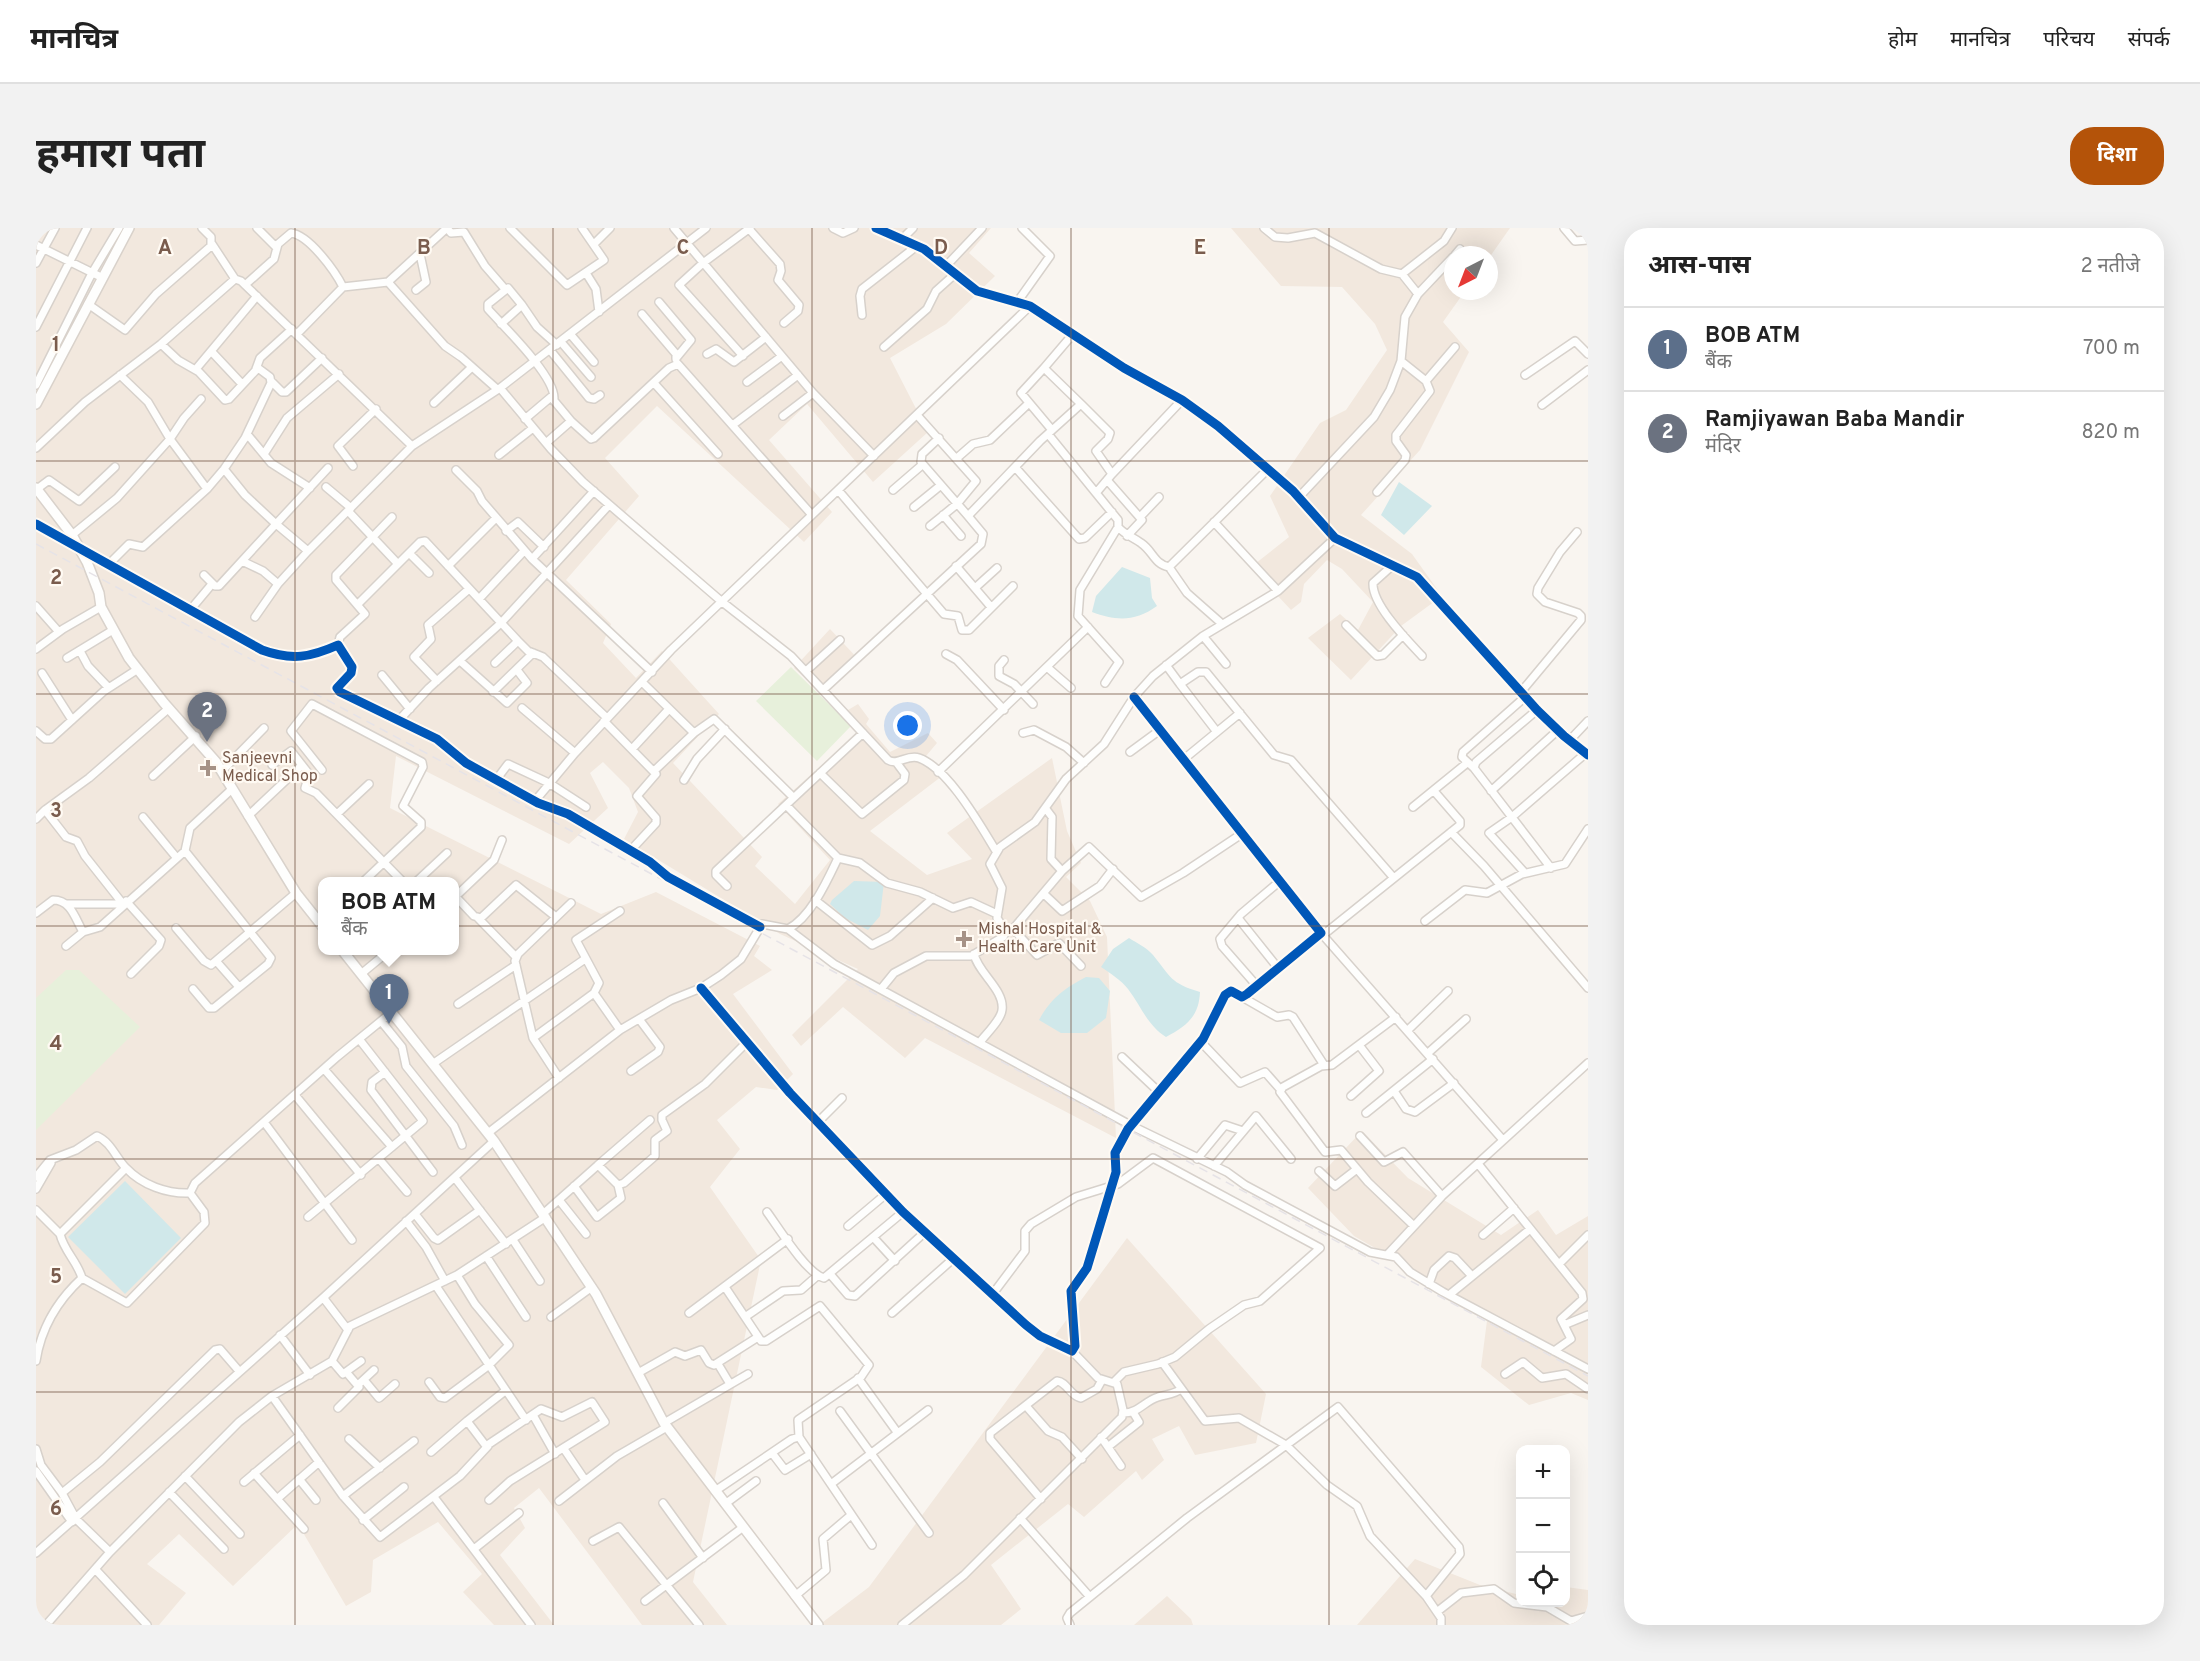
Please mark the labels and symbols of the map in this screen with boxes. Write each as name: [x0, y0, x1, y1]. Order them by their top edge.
text: A: [158, 236, 172, 262]
text: B: [417, 236, 431, 262]
text: C: [677, 236, 689, 262]
text: D: [934, 236, 948, 262]
text: E: [1194, 236, 1206, 262]
north arrow: [1444, 246, 1498, 300]
text: 1: [52, 333, 60, 359]
text: 2: [50, 566, 62, 592]
pin: 2: [188, 692, 226, 742]
your location: [893, 711, 922, 740]
place label: Sanjeevni Medical Shop: [222, 749, 318, 787]
marker: Sanjeevni Medical Shop: [199, 759, 217, 777]
text: 3: [50, 799, 62, 825]
place label: Mishal Hospital & Health Care Unit: [978, 920, 1102, 958]
marker: Mishal Hospital & Health Care Unit: [955, 930, 973, 948]
pin: 1: [370, 974, 408, 1024]
text: 4: [50, 1032, 62, 1058]
text: 5: [50, 1265, 62, 1291]
text: 6: [50, 1497, 62, 1523]

